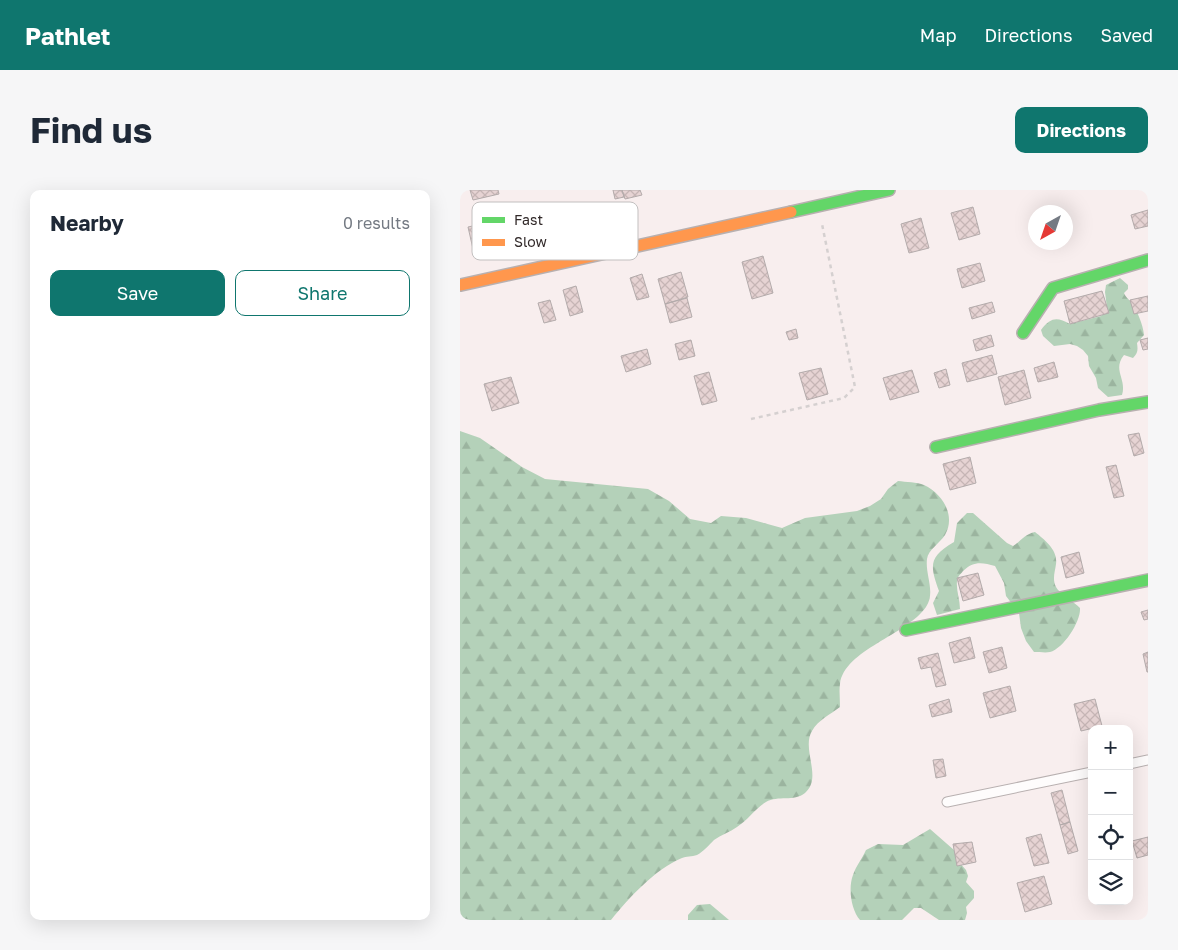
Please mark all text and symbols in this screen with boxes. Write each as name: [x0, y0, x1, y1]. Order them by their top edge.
text: Pathlet: [25, 21, 110, 50]
text: Map: [920, 24, 956, 46]
text: Directions: [984, 24, 1072, 46]
text: Saved: [1100, 24, 1153, 46]
button: Directions: [1015, 107, 1148, 153]
text: Find us: [30, 109, 152, 151]
legend: [472, 202, 638, 260]
north arrow: [1028, 205, 1073, 250]
text: Nearby: [50, 210, 124, 236]
text: Fast: [514, 211, 543, 228]
text: 0 results: [343, 213, 410, 233]
text: Slow: [514, 233, 547, 250]
button: Save: [50, 270, 225, 316]
button: Share: [235, 270, 410, 316]
map controls: [1088, 725, 1133, 905]
button: +: [1088, 725, 1133, 770]
button: −: [1088, 770, 1133, 815]
button: locate: [1088, 815, 1133, 860]
button: layers: [1088, 860, 1133, 905]

